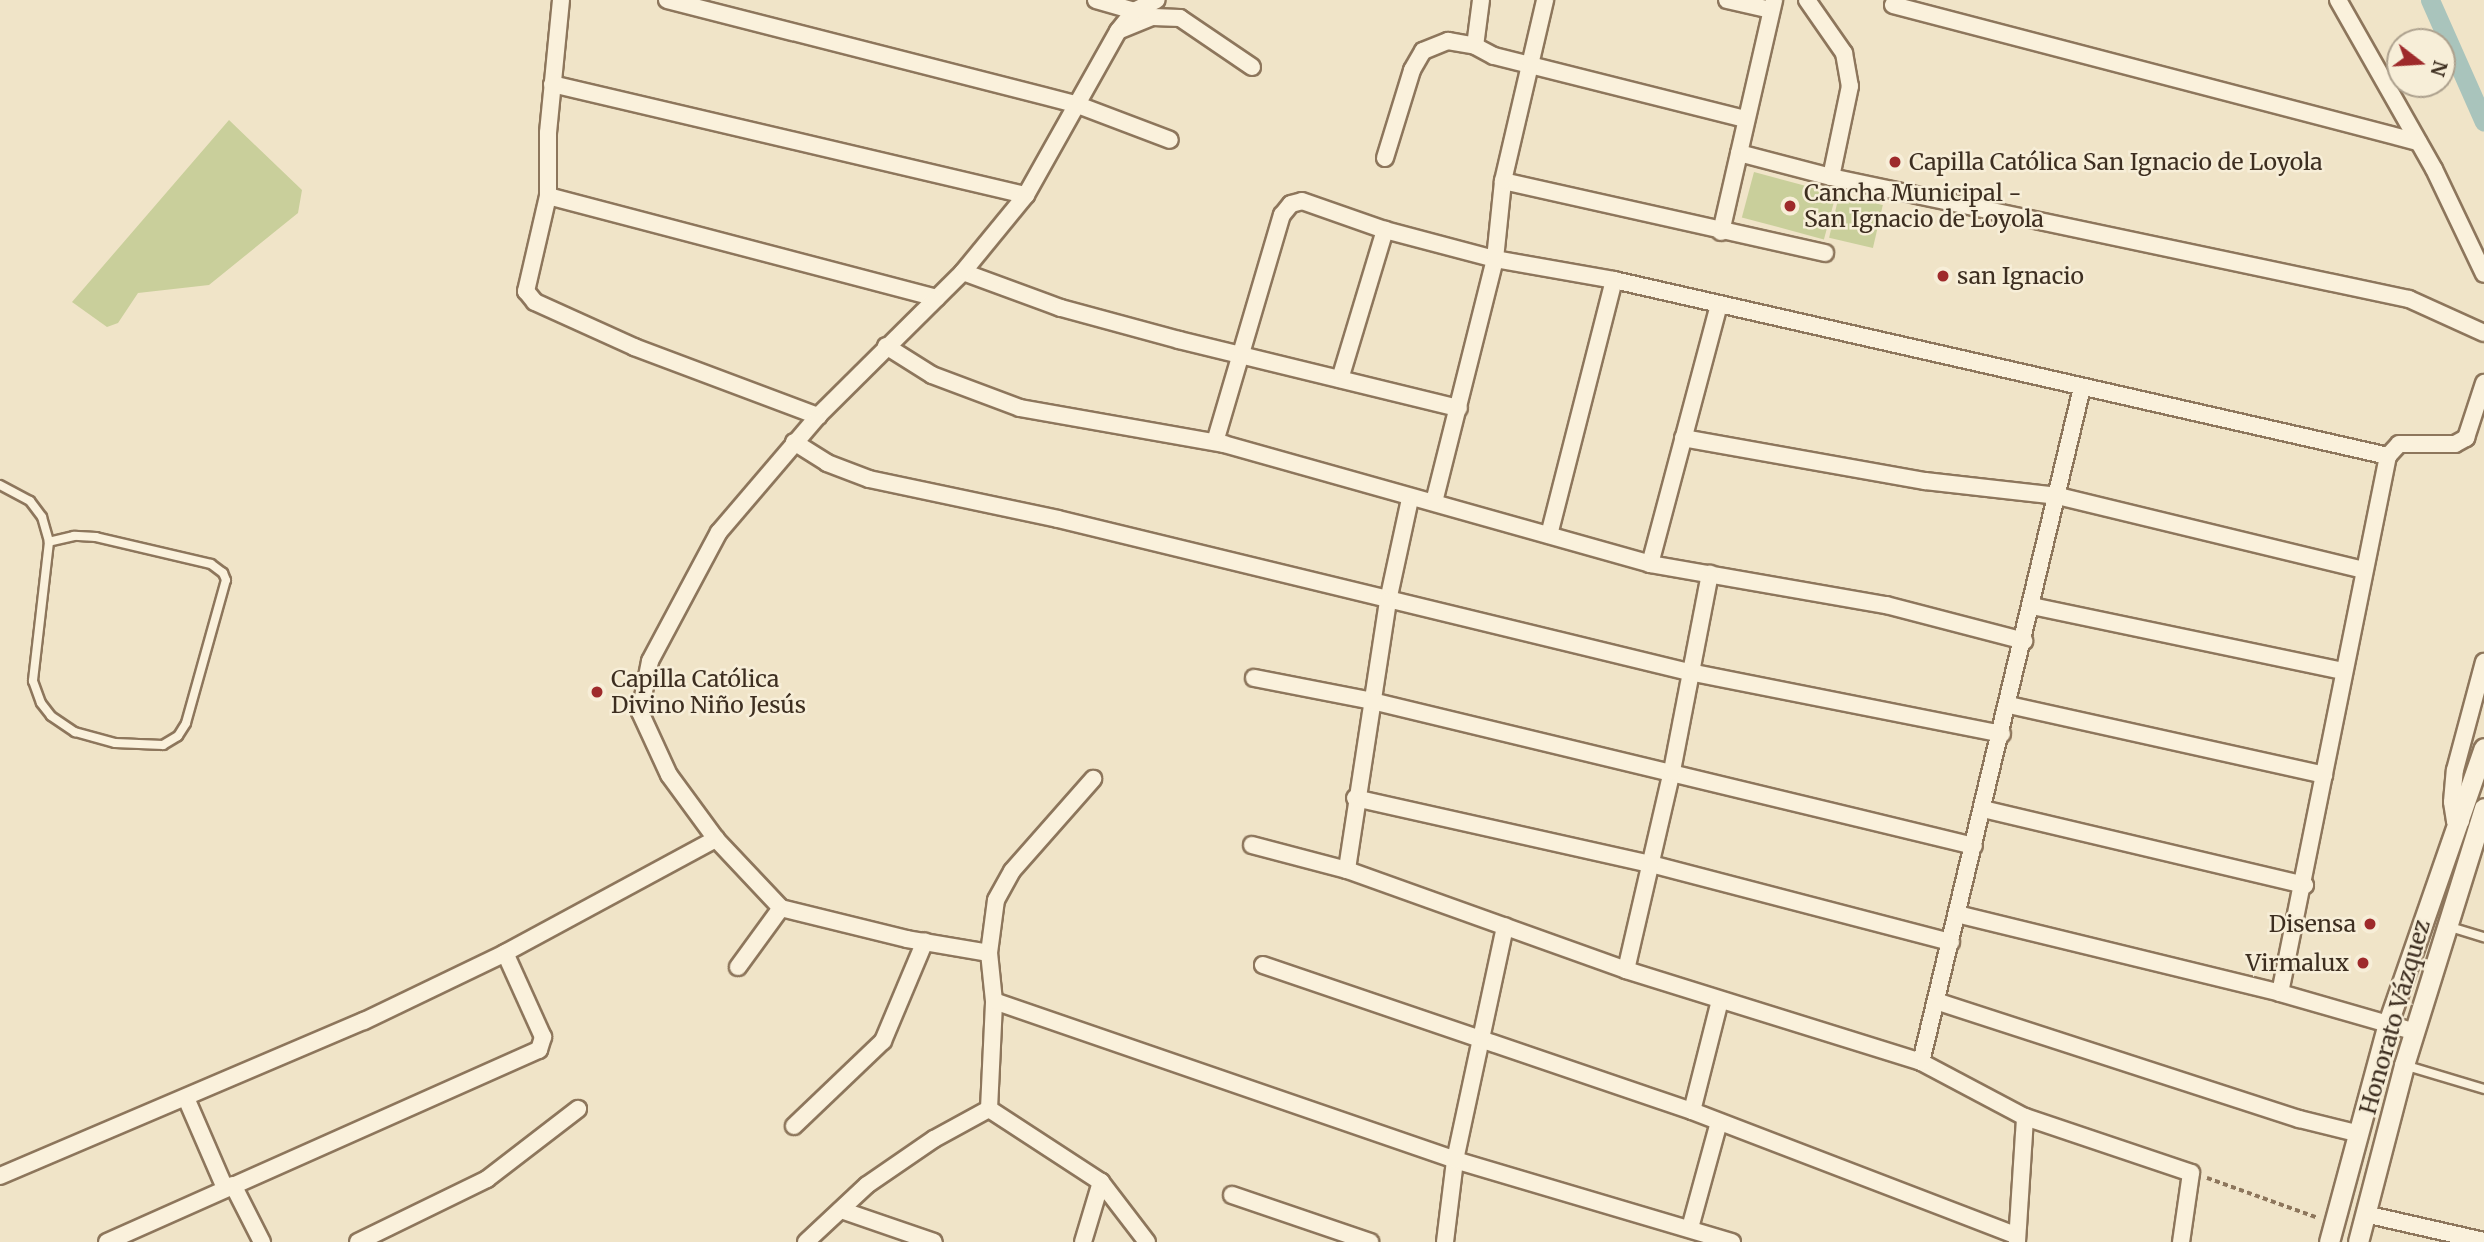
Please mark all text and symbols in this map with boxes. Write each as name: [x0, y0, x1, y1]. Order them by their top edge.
north arrow: [2386, 28, 2456, 98]
text: N: [2426, 58, 2453, 79]
place label: Capilla Católica San Ignacio de Loyola: [1909, 148, 2323, 176]
marker: Capilla Católica San Ignacio de Loyola: [1887, 154, 1903, 170]
place label: Cancha Municipal - San Ignacio de Loyola: [1804, 179, 2044, 233]
marker: Cancha Municipal - San Ignacio de Loyola: [1782, 198, 1798, 214]
place label: san Ignacio: [1957, 262, 2084, 290]
marker: san Ignacio: [1935, 268, 1951, 284]
place label: Capilla Católica Divino Niño Jesús: [611, 665, 806, 719]
marker: Capilla Católica Divino Niño Jesús: [589, 684, 605, 700]
place label: Disensa: [2269, 910, 2356, 938]
marker: Disensa: [2362, 916, 2378, 932]
street label: Honorato Vázquez: [2354, 917, 2436, 1117]
place label: Virmalux: [2246, 949, 2349, 977]
marker: Virmalux: [2355, 955, 2371, 971]

